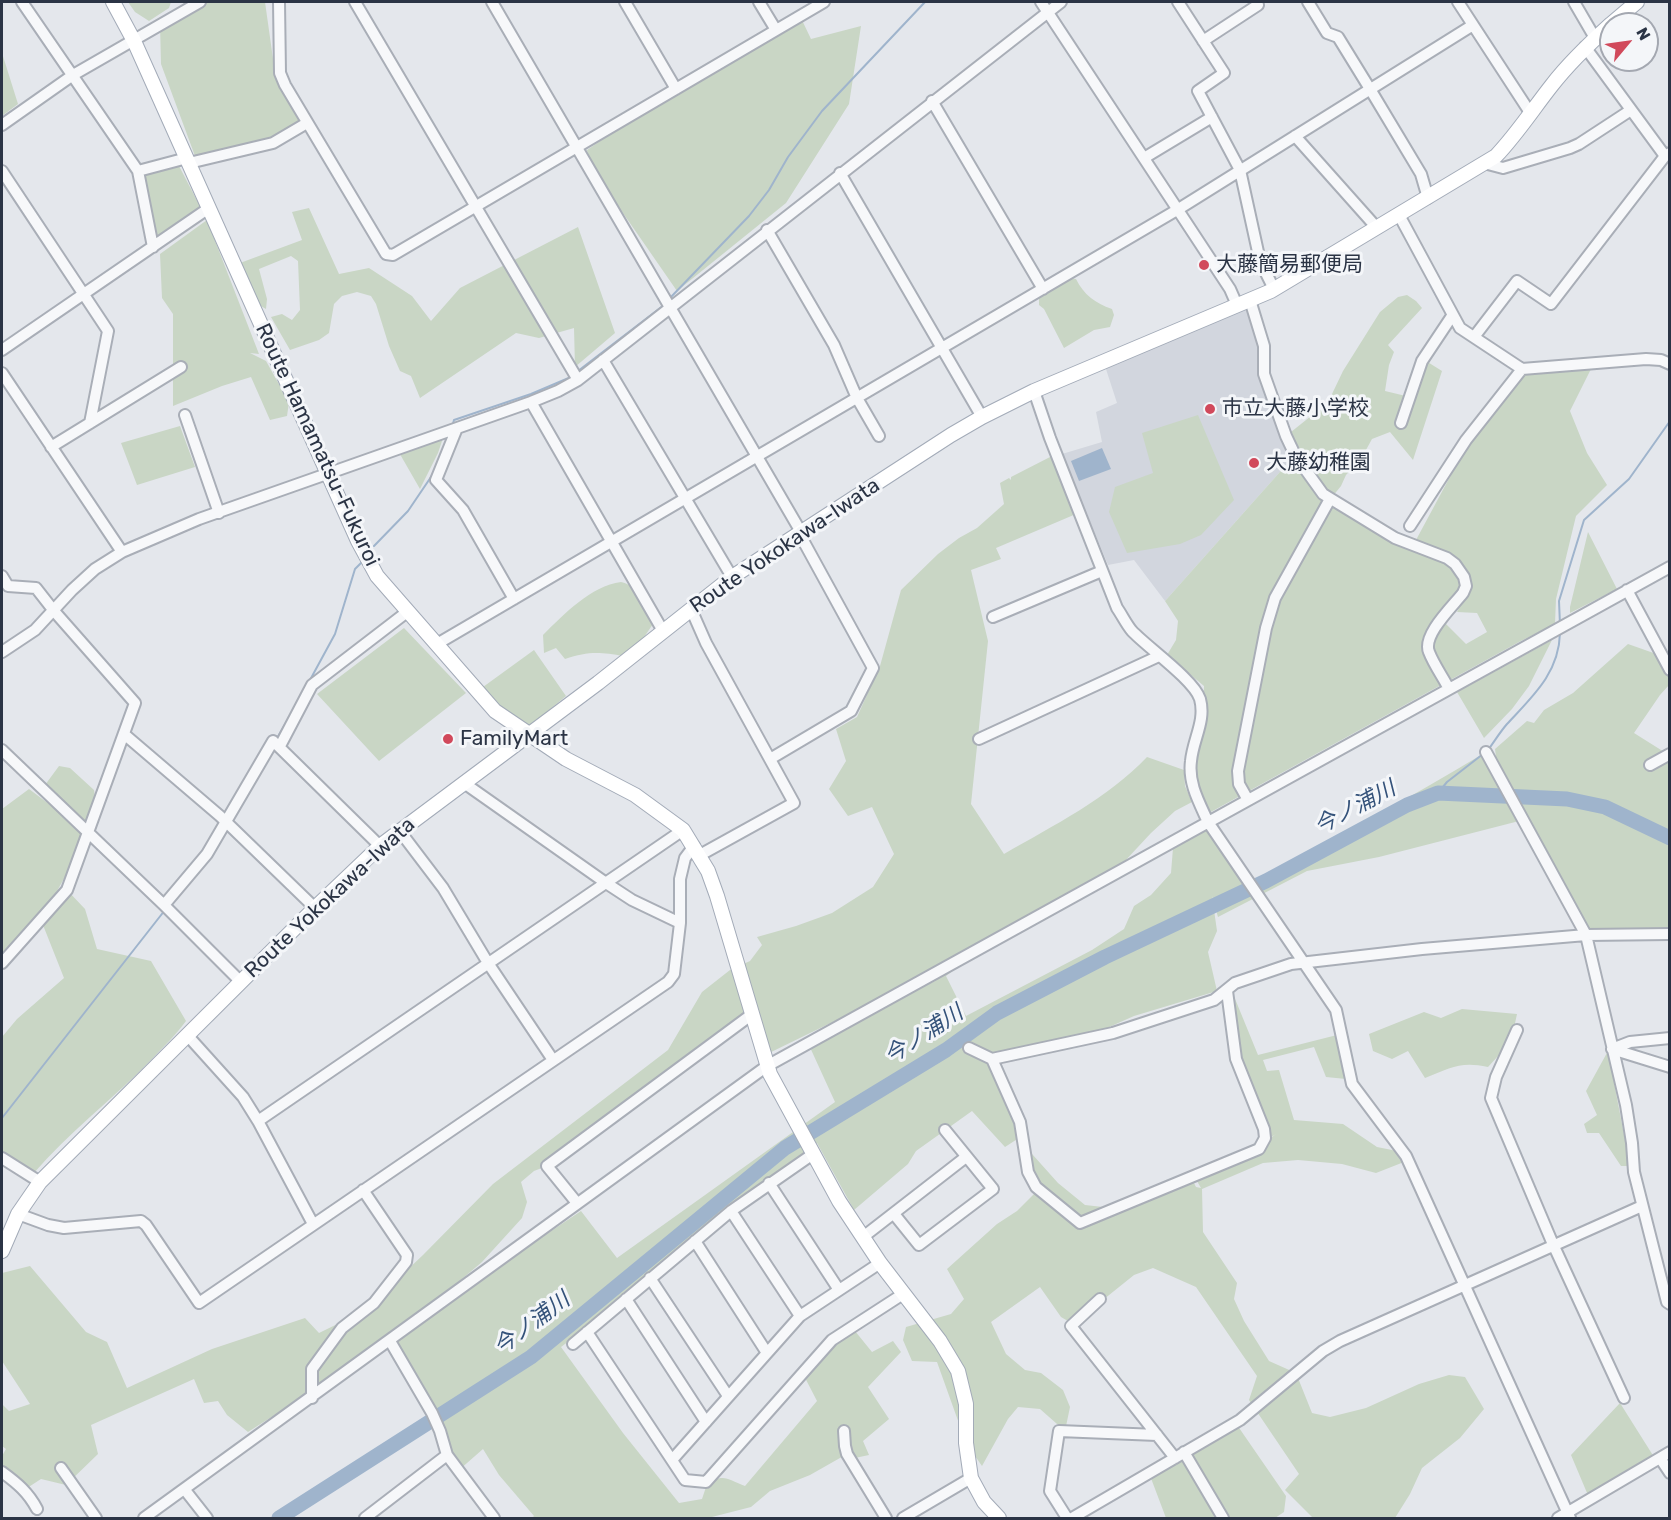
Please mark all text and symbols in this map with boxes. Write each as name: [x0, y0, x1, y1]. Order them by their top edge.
north arrow: [1599, 12, 1659, 72]
text: N: [1632, 24, 1655, 44]
place label: 大藤簡易郵便局: [1216, 252, 1363, 278]
marker: 大藤簡易郵便局: [1197, 258, 1211, 272]
street label: Route Hamamatsu-Fukuroi: [250, 320, 384, 570]
place label: 市立大藤小学校: [1222, 396, 1369, 422]
marker: 市立大藤小学校: [1203, 402, 1217, 416]
place label: 大藤幼稚園: [1266, 450, 1371, 476]
marker: 大藤幼稚園: [1247, 456, 1261, 470]
street label: Route Yokokawa-Iwata: [685, 473, 885, 619]
place label: FamilyMart: [460, 726, 568, 752]
marker: FamilyMart: [441, 732, 455, 746]
water label: 今ノ浦川: [1310, 776, 1400, 840]
street label: Route Yokokawa-Iwata: [240, 813, 420, 983]
water label: 今ノ浦川: [880, 1000, 968, 1070]
water label: 今ノ浦川: [489, 1287, 575, 1361]

